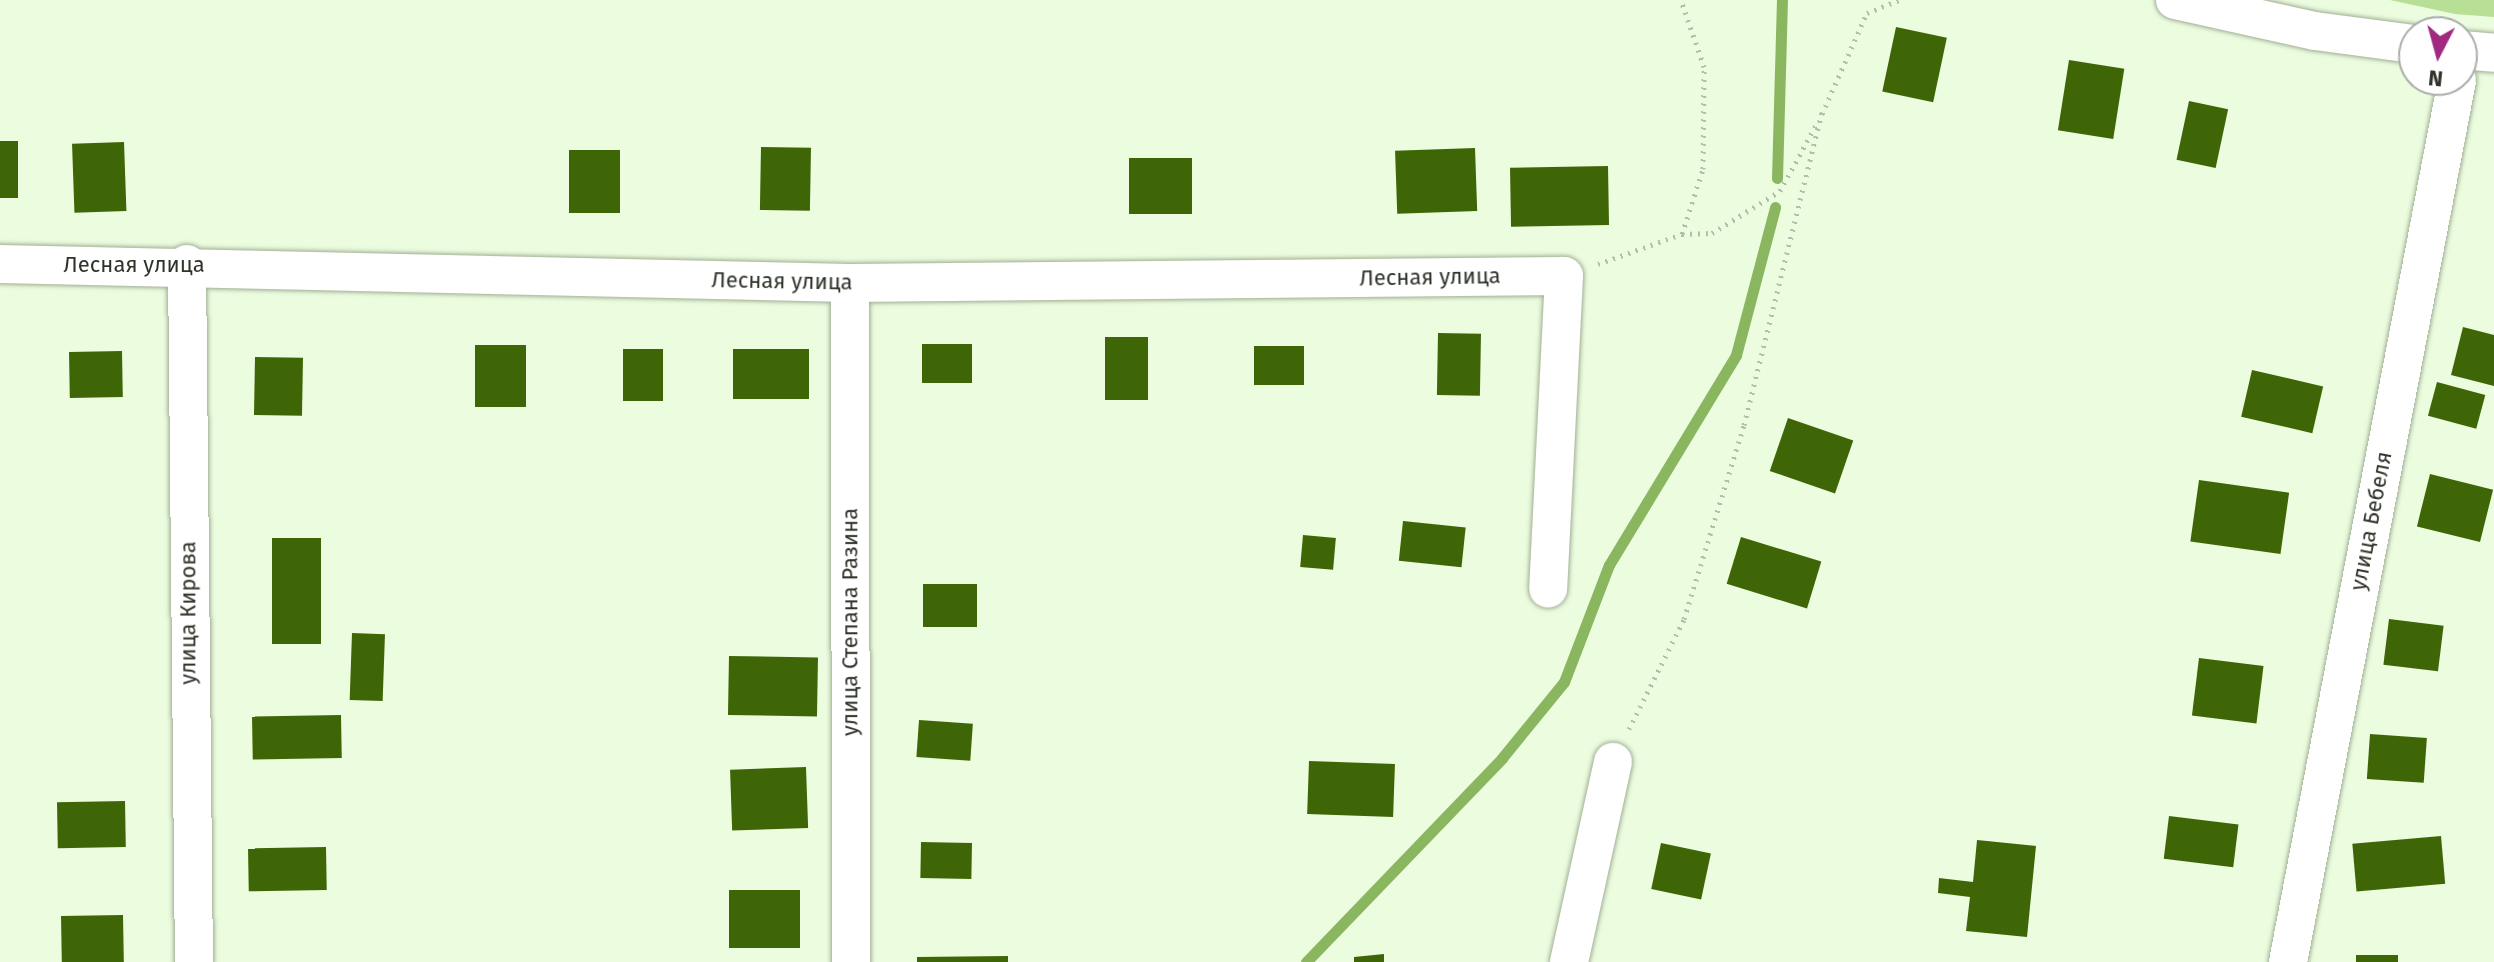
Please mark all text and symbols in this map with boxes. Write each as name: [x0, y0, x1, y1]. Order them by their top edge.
north arrow: [2398, 16, 2478, 96]
text: N: [2427, 64, 2444, 93]
street label: Лесная улица: [63, 252, 205, 278]
street label: Лесная улица: [1359, 263, 1501, 291]
street label: Лесная улица: [711, 267, 853, 295]
street label: улица Бебеля: [2345, 449, 2397, 593]
street label: улица Степана Разина: [837, 508, 863, 736]
street label: улица Кирова: [175, 541, 201, 685]

